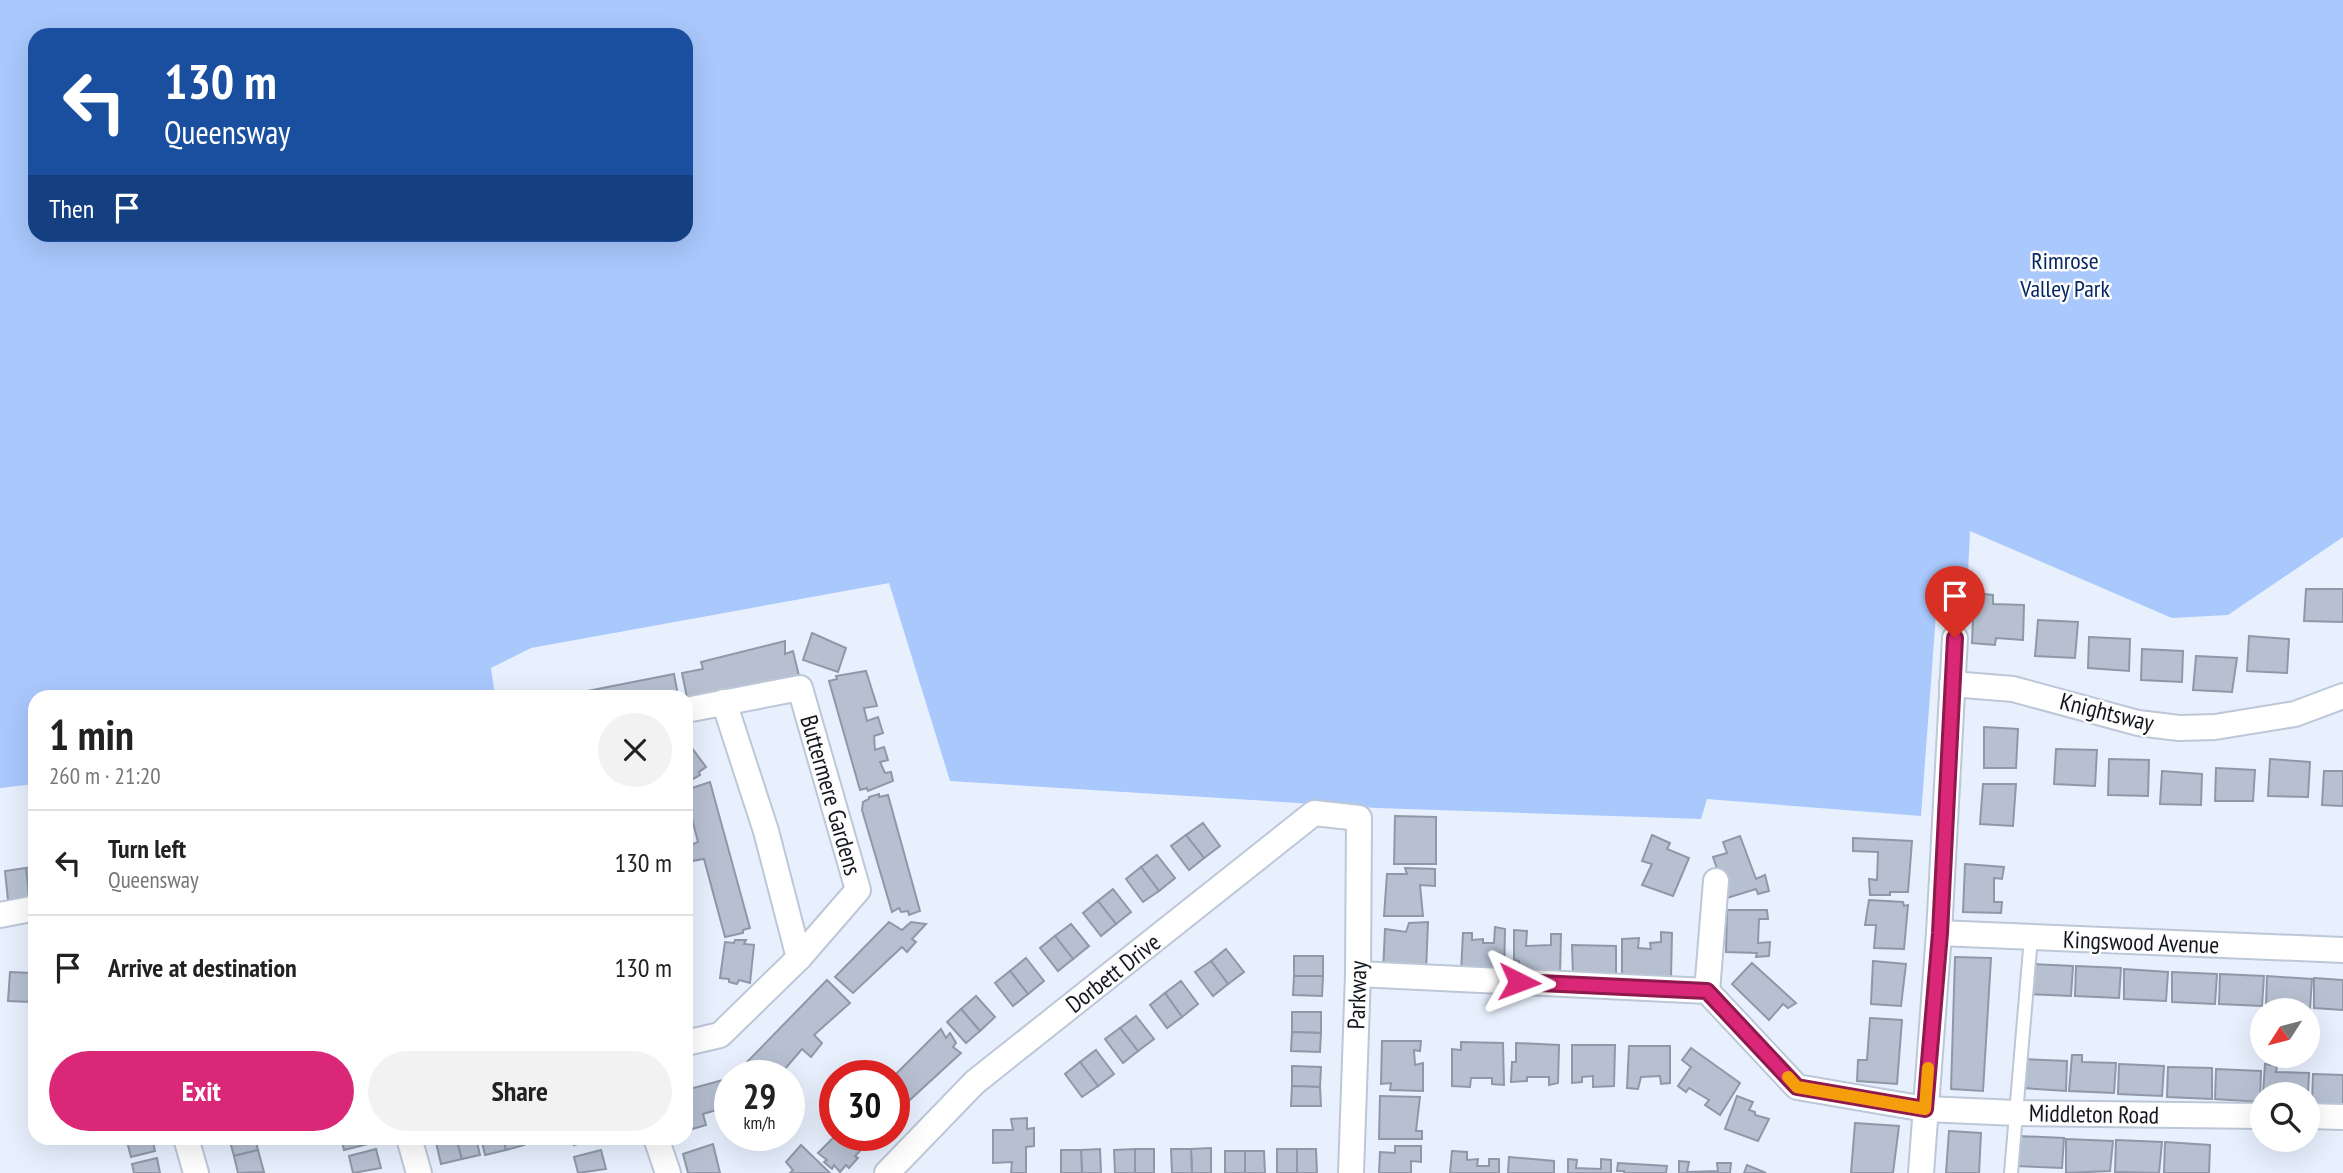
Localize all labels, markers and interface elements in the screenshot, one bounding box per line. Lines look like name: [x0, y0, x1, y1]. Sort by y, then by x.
text: 130 m: [164, 49, 277, 113]
icon: left: [49, 56, 140, 147]
text: Queensway: [164, 111, 290, 153]
icon: arrive: [108, 189, 146, 227]
text: Then: [49, 192, 94, 225]
park label: Rimrose Valley Park: [2019, 245, 2110, 304]
pin: [1925, 566, 1985, 638]
icon: arrive: [1936, 577, 1974, 615]
street label: Knightsway: [2057, 685, 2157, 739]
text: 1 min: [49, 707, 134, 762]
street label: Buttermere Gardens: [793, 711, 869, 879]
button: close: [598, 713, 672, 787]
text: 260 m · 21:20: [49, 761, 161, 790]
text: Turn left: [108, 832, 186, 865]
icon: left: [49, 844, 87, 882]
text: 130 m: [614, 846, 672, 879]
text: Queensway: [108, 865, 199, 894]
street label: Kingswood Avenue: [2062, 924, 2220, 960]
street label: Dorbett Drive: [1059, 926, 1167, 1020]
position arrow: [1482, 945, 1556, 1019]
icon: arrive: [49, 949, 87, 987]
text: Arrive at destination: [108, 951, 297, 984]
text: 130 m: [614, 951, 672, 984]
street label: Parkway: [1340, 960, 1374, 1030]
north arrow: [2250, 998, 2320, 1068]
map controls: [2250, 998, 2320, 1152]
button: Exit: [49, 1051, 354, 1131]
button: Share: [368, 1051, 672, 1131]
speed limit sign: 30: [819, 1060, 910, 1151]
text: 29: [743, 1073, 776, 1119]
button: search: [2250, 1082, 2320, 1152]
street label: Middleton Road: [2029, 1097, 2159, 1131]
text: km/h: [744, 1111, 775, 1134]

